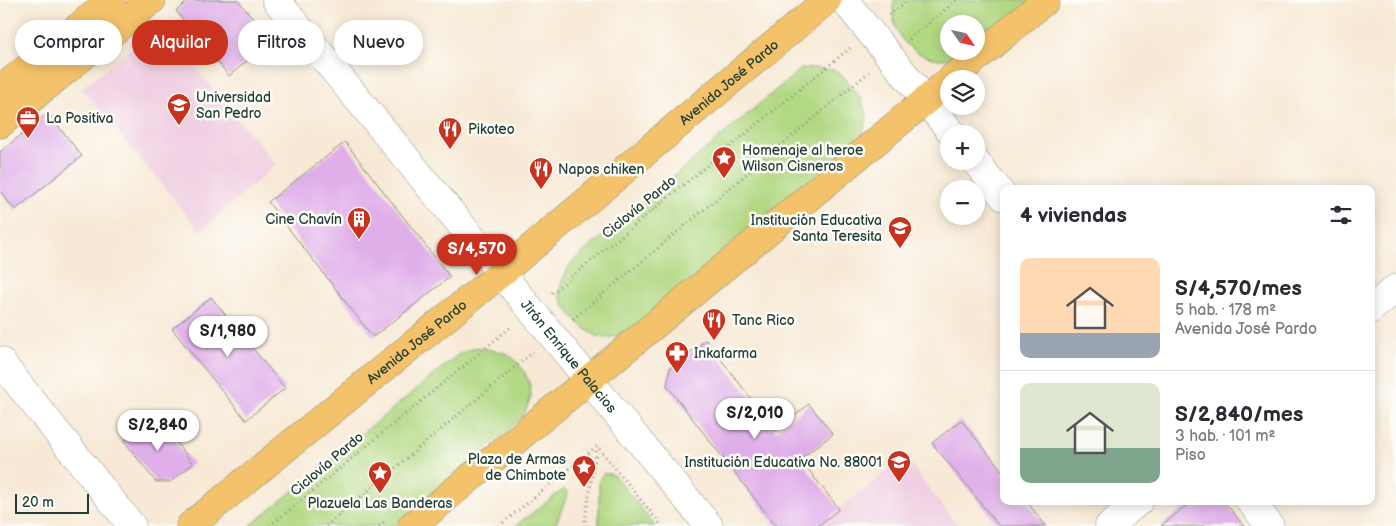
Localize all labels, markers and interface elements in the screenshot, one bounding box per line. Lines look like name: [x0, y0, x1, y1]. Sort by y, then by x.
north arrow: [940, 15, 985, 60]
map controls: [940, 15, 985, 225]
chip: Comprar: [15, 20, 122, 65]
chip: Alquilar: [132, 20, 228, 65]
chip: Filtros: [238, 20, 324, 65]
chip: Nuevo: [334, 20, 423, 65]
street label: Avenida José Pardo: [676, 36, 782, 129]
button: layers: [940, 70, 985, 115]
place label: Universidad San Pedro: [196, 89, 271, 122]
school or university icon: Universidad San Pedro: [166, 92, 192, 126]
office icon: La Positiva: [15, 105, 41, 139]
place label: La Positiva: [46, 110, 113, 127]
restaurant icon: Pikoteo: [437, 116, 463, 150]
place label: Pikoteo: [468, 121, 515, 138]
button: +: [940, 125, 985, 170]
place label: Homenaje al heroe Wilson Cisneros: [742, 142, 863, 175]
place icon: Homenaje al heroe Wilson Cisneros: [711, 145, 737, 179]
restaurant icon: Napos chiken: [528, 156, 554, 190]
place label: Napos chiken: [558, 161, 645, 178]
street label: Ciclovía Pardo: [599, 172, 679, 242]
button: −: [940, 180, 985, 225]
icon: filters: [1327, 201, 1355, 229]
text: 4 viviendas: [1020, 203, 1127, 228]
building icon: Cine Chavín: [346, 206, 372, 240]
place label: Cine Chavín: [265, 211, 342, 228]
place label: Institución Educativa Santa Teresita: [751, 212, 882, 245]
school or university icon: Institución Educativa Santa Teresita: [887, 215, 913, 249]
pin: S/4,570: [431, 234, 523, 276]
text: S/4,570: [448, 240, 506, 259]
text: S/4,570/mes: [1175, 276, 1302, 301]
icon: home: [1060, 278, 1120, 338]
street label: Avenida José Pardo: [363, 296, 470, 388]
street label: Jirón Enrique Palacios: [517, 296, 621, 416]
text: 5 hab. · 178 m²: [1175, 301, 1276, 320]
restaurant icon: Tanc Rico: [701, 307, 727, 341]
place label: Tanc Rico: [732, 312, 795, 329]
pin: S/1,980: [182, 316, 274, 358]
text: Avenida José Pardo: [1175, 320, 1317, 339]
text: S/1,980: [200, 322, 256, 341]
pharmacy icon: Inkafarma: [664, 340, 690, 374]
place label: Inkafarma: [694, 345, 757, 362]
pin: S/2,010: [709, 398, 801, 440]
text: S/2,840/mes: [1175, 402, 1303, 427]
icon: home: [1060, 403, 1120, 463]
text: S/2,010: [726, 404, 784, 423]
pin: S/2,840: [112, 410, 204, 452]
text: S/2,840: [128, 416, 188, 435]
text: 3 hab. · 101 m²: [1175, 427, 1275, 446]
street label: Ciclovía Pardo: [287, 428, 367, 500]
text: Piso: [1175, 446, 1206, 465]
school or university icon: Institución Educativa No. 88001: [886, 449, 912, 483]
place label: Plaza de Armas de Chimbote: [468, 451, 566, 484]
place icon: Plaza de Armas de Chimbote: [571, 454, 597, 488]
place label: Institución Educativa No. 88001: [684, 454, 882, 471]
place icon: Plazuela Las Banderas: [367, 460, 393, 494]
scale bar: [15, 491, 89, 514]
text: 20 m: [22, 494, 54, 511]
place label: Plazuela Las Banderas: [308, 495, 453, 512]

